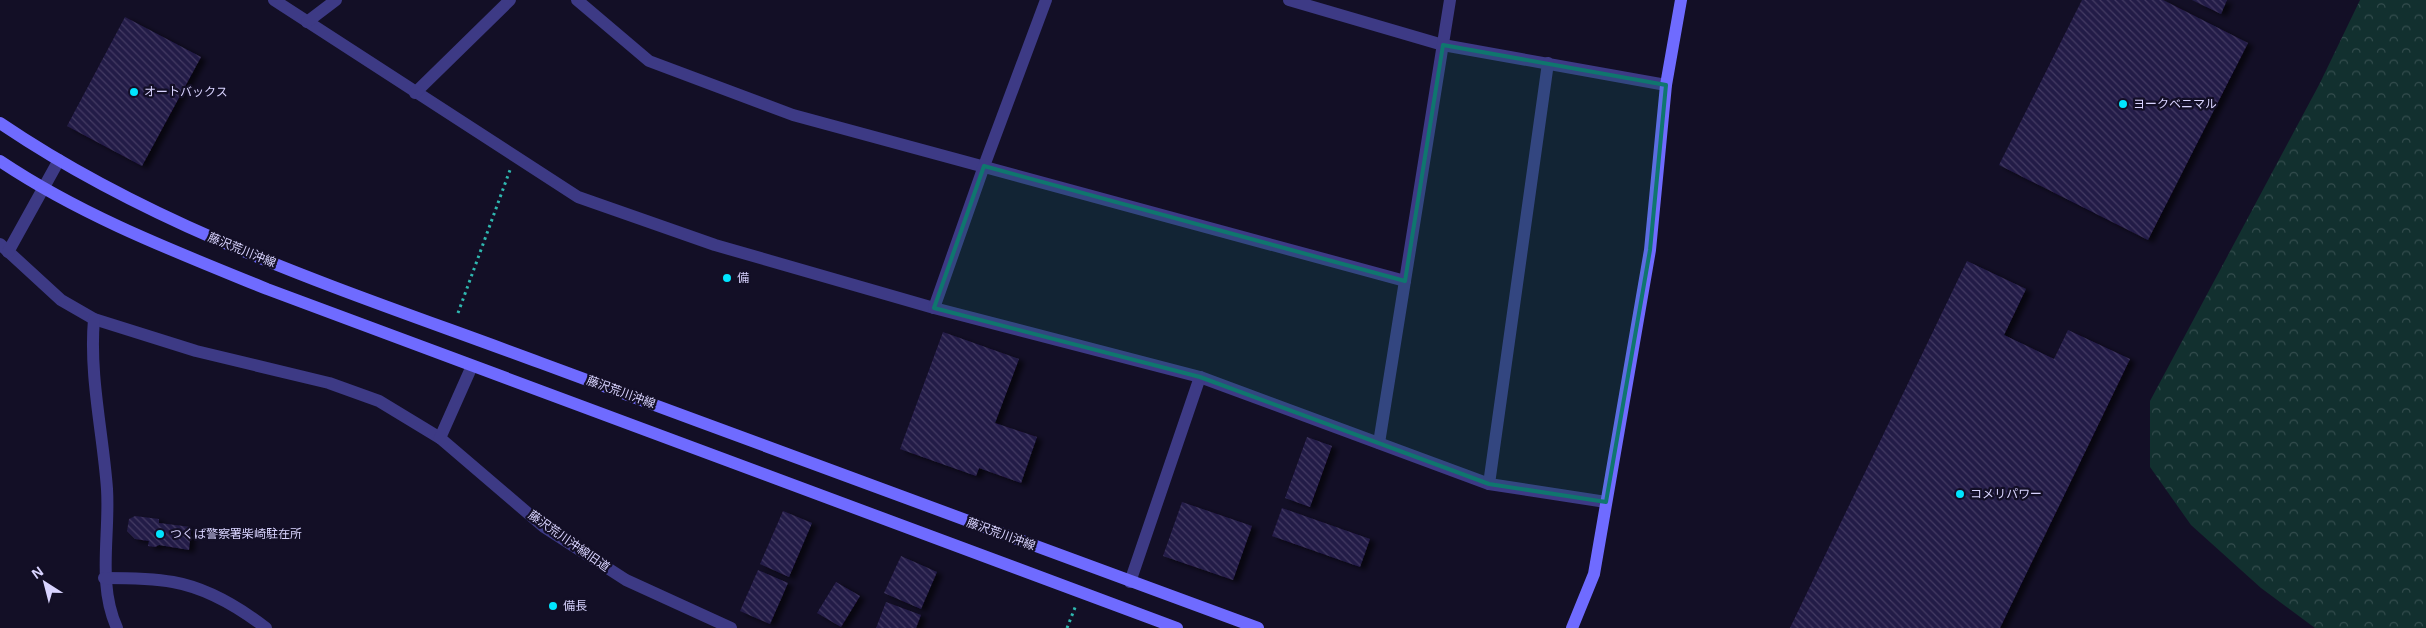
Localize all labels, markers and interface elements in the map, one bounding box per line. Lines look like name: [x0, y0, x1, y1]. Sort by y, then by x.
place label: オートバックス: [144, 85, 228, 99]
marker: オートバックス: [128, 86, 140, 98]
place label: ヨークベニマル: [2133, 97, 2217, 111]
marker: ヨークベニマル: [2117, 98, 2129, 110]
street label: 藤沢荒川沖線: [206, 230, 278, 270]
place label: 備: [737, 271, 749, 285]
marker: 備: [721, 272, 733, 284]
street label: 藤沢荒川沖線: [585, 373, 657, 411]
place label: コメリパワー: [1970, 487, 2042, 501]
marker: コメリパワー: [1954, 488, 1966, 500]
street label: 藤沢荒川沖線旧道: [526, 508, 612, 574]
street label: 藤沢荒川沖線: [965, 515, 1037, 553]
place label: つくば警察署柴崎駐在所: [170, 527, 302, 541]
marker: つくば警察署柴崎駐在所: [154, 528, 166, 540]
north arrow: [20, 558, 70, 608]
text: N: [29, 563, 46, 582]
place label: 備長: [563, 599, 587, 613]
marker: 備長: [547, 600, 559, 612]

